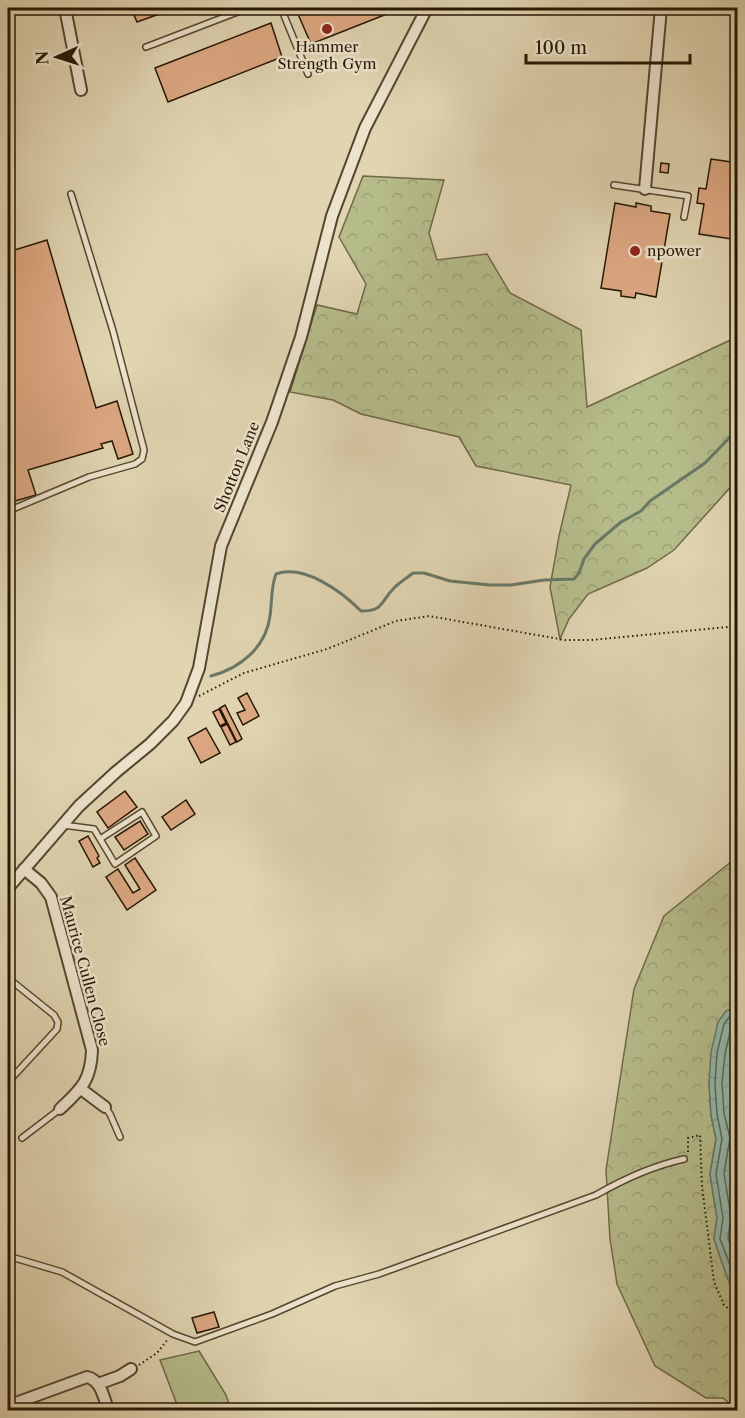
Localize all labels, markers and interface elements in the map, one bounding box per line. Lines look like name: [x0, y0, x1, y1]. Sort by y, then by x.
marker: Hammer Strength Gym: [320, 22, 334, 36]
north arrow: [27, 27, 87, 87]
scale bar: [526, 27, 690, 65]
place label: Hammer Strength Gym: [277, 37, 377, 73]
text: 100 m: [535, 37, 587, 59]
text: N: [32, 50, 52, 65]
place label: npower: [647, 241, 702, 260]
marker: npower: [628, 244, 642, 258]
street label: Shotton Lane: [210, 419, 263, 515]
street label: Maurice Cullen Close: [56, 894, 115, 1048]

